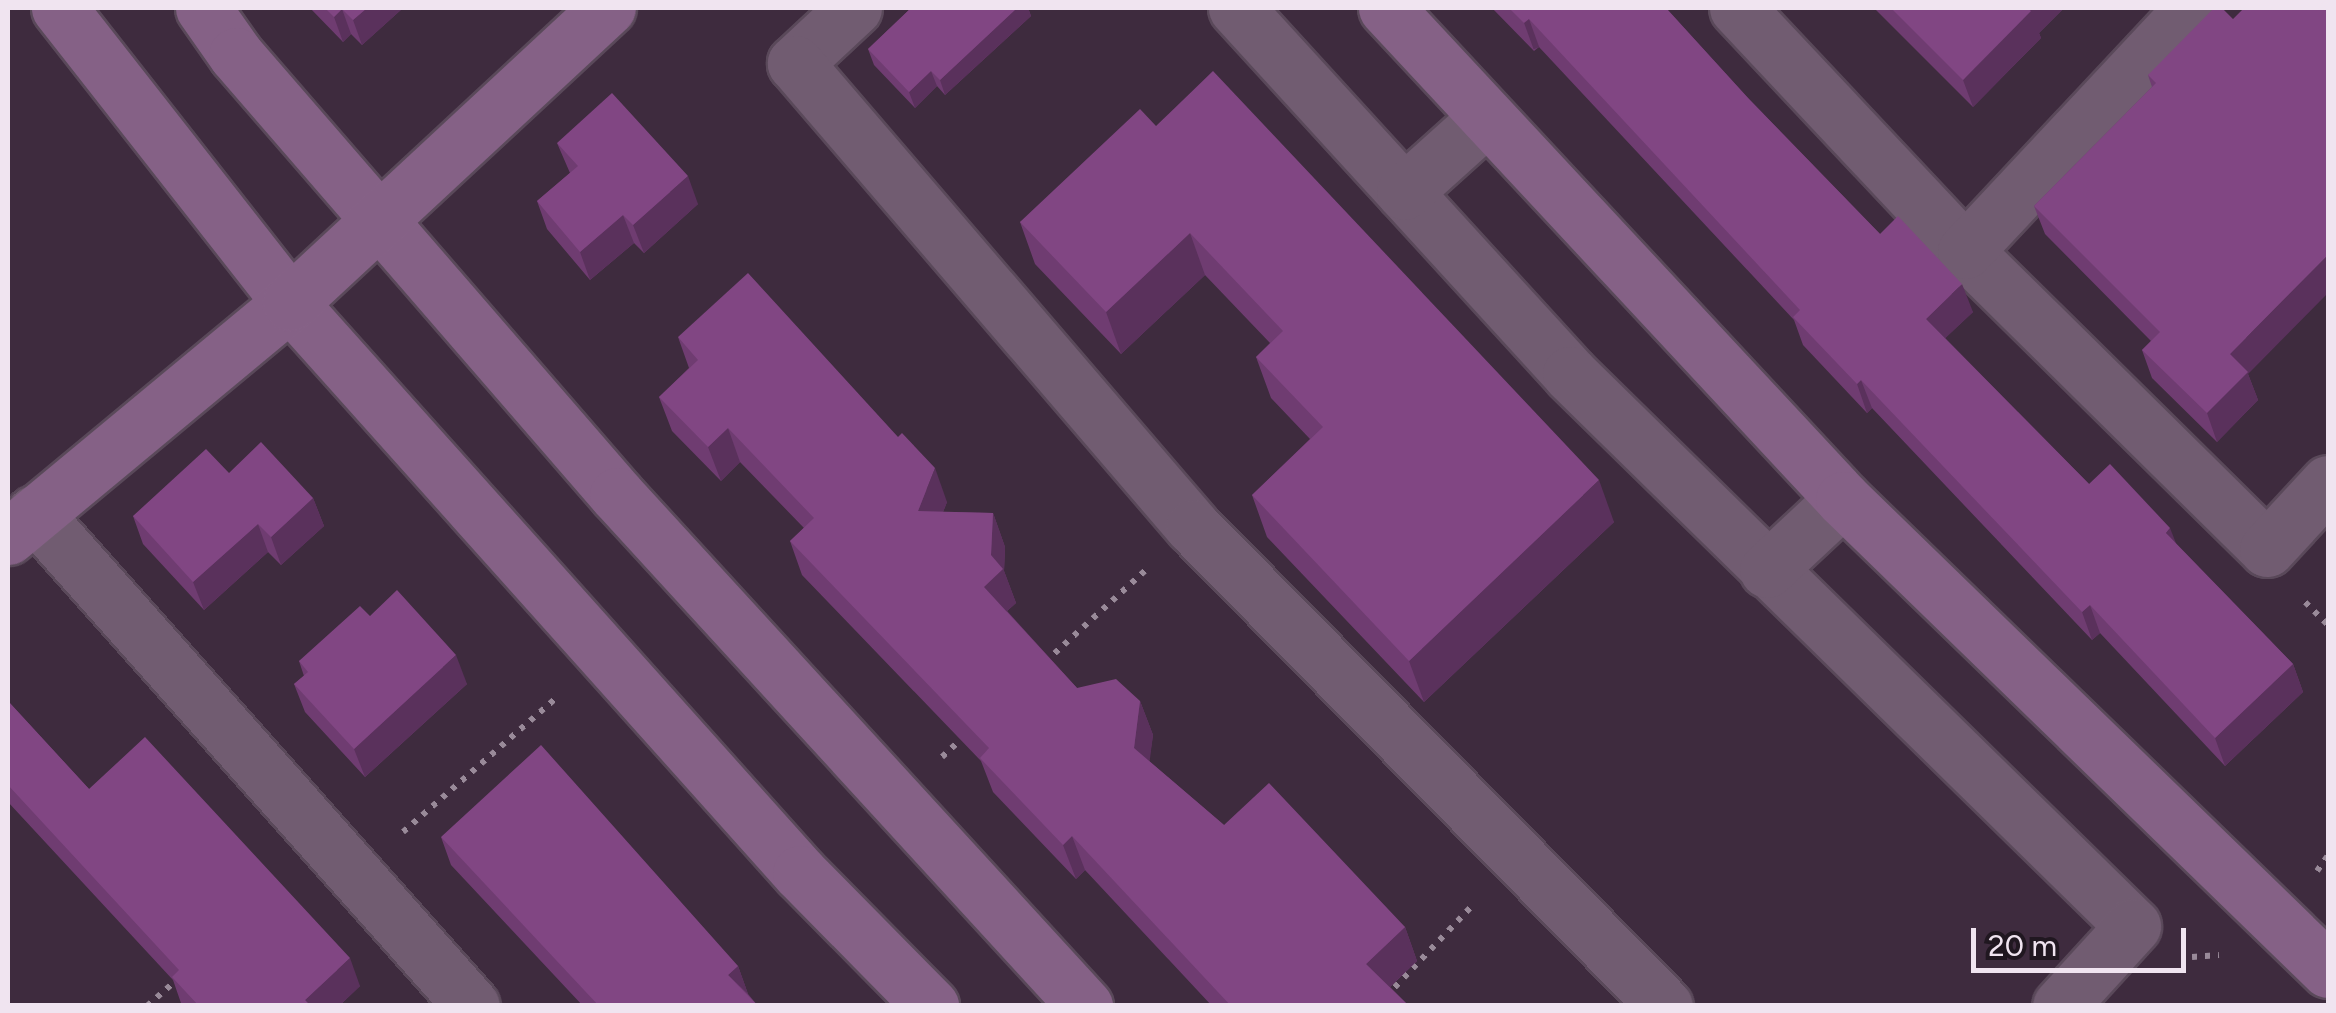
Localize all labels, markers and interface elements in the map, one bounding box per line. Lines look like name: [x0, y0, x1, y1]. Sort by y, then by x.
scale bar: [1976, 908, 2191, 970]
text: 20 m: [1988, 927, 2057, 964]

